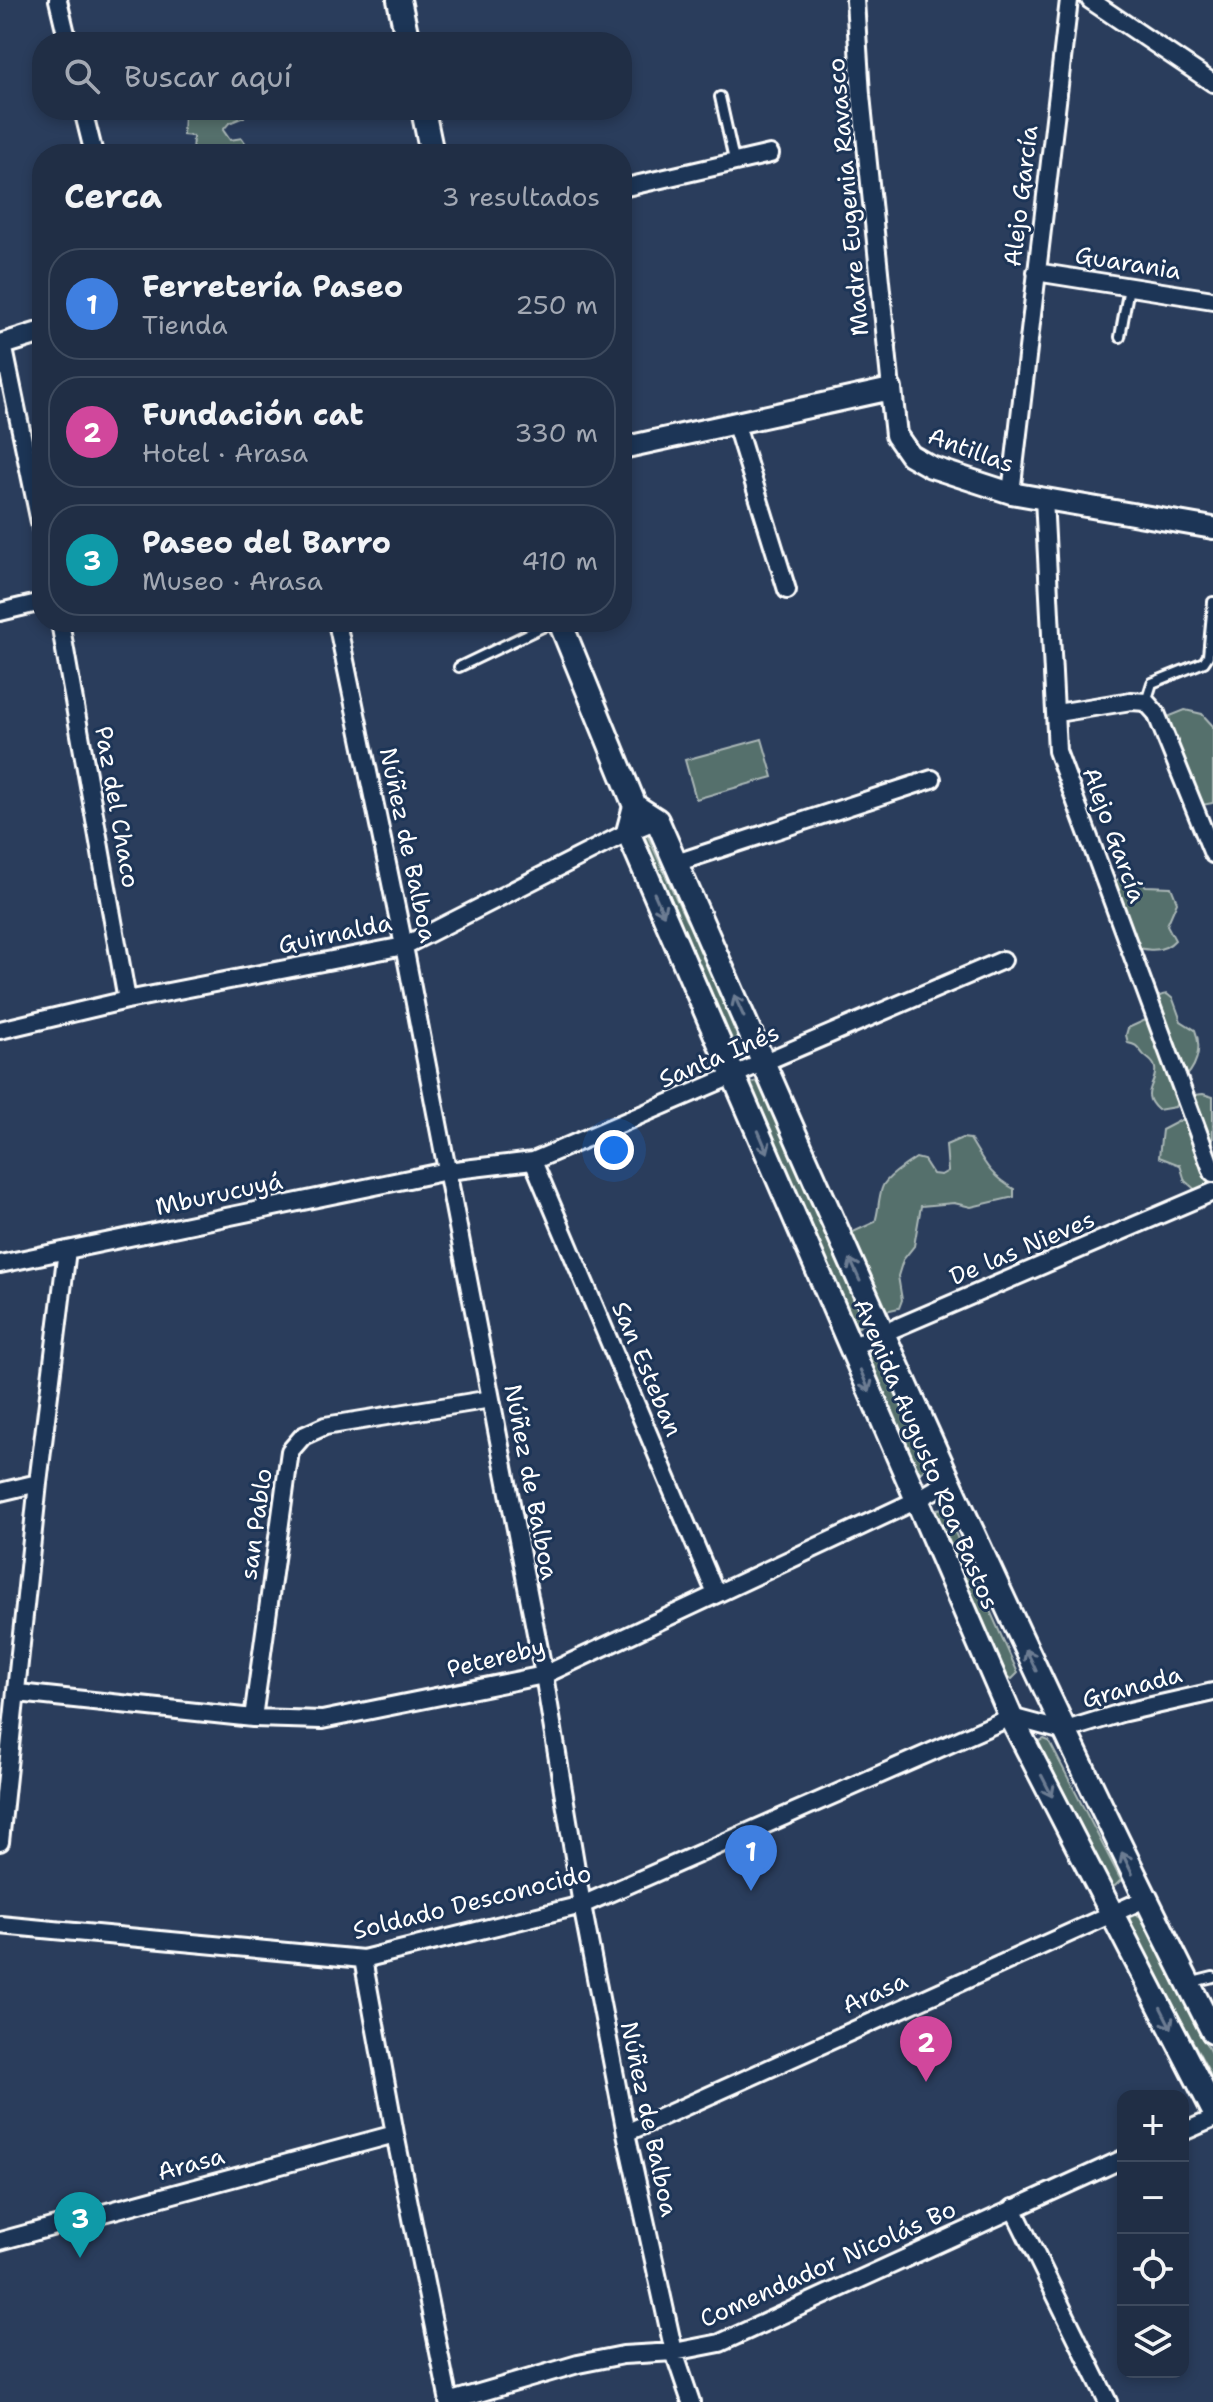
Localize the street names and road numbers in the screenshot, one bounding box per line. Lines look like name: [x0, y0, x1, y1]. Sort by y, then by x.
street label: Madre Eugenia Ravasco: [820, 57, 876, 337]
street label: Alejo García: [996, 123, 1046, 268]
street label: Guarania: [1073, 239, 1183, 287]
street label: Antillas: [923, 420, 1019, 480]
street label: Paz del Chaco: [87, 723, 147, 891]
street label: Núñez de Balboa: [372, 745, 444, 946]
street label: Alejo García: [1075, 763, 1153, 907]
street label: Guirnalda: [275, 906, 395, 962]
street label: Santa Inés: [654, 1016, 784, 1096]
street label: Mburucuyá: [153, 1165, 285, 1223]
street label: De las Nieves: [945, 1203, 1099, 1293]
street label: Avenida Augusto Roa Bastos: [846, 1294, 1006, 1614]
street label: San Esteban: [604, 1297, 690, 1441]
street label: Núñez de Balboa: [496, 1381, 566, 1583]
street label: san Pablo: [232, 1466, 280, 1582]
street label: Petereby: [443, 1630, 549, 1686]
street label: Granada: [1078, 1658, 1186, 1716]
street label: Soldado Desconocido: [349, 1857, 595, 1947]
street label: Arasa: [837, 1964, 913, 2021]
street label: Núñez de Balboa: [613, 2019, 685, 2220]
street label: Arasa: [154, 2140, 228, 2188]
street label: Comendador Nicolás Bo: [695, 2193, 961, 2335]

